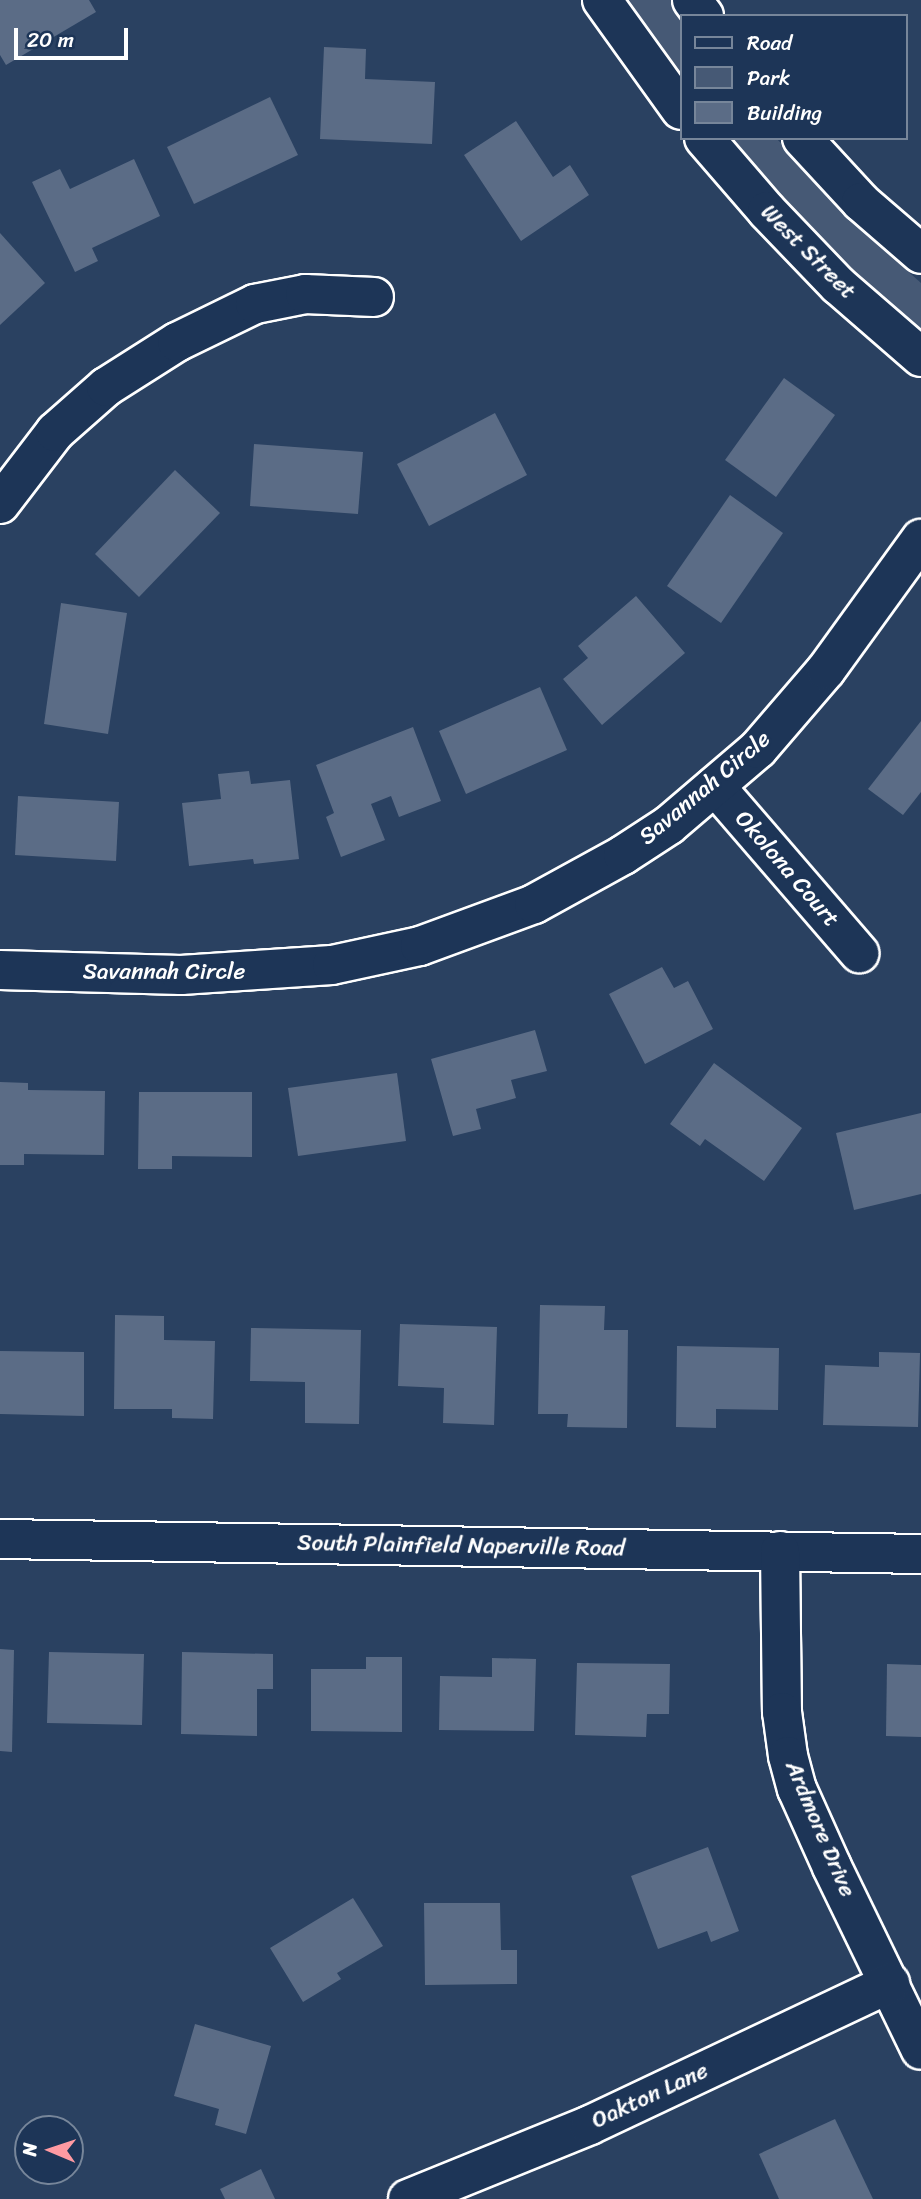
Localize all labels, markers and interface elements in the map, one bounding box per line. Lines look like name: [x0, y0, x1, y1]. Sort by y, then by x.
scale bar: [18, 14, 131, 58]
legend: [680, 14, 907, 140]
text: 20 m: [27, 21, 74, 59]
text: Road: [747, 24, 792, 62]
text: Park: [747, 59, 790, 97]
text: Building: [747, 94, 822, 132]
street label: West Street: [755, 199, 861, 305]
street label: Savannah Circle: [634, 725, 776, 851]
street label: Okolona Court: [729, 805, 845, 933]
street label: Savannah Circle: [83, 958, 245, 986]
street label: South Plainfield Naperville Road: [297, 1529, 625, 1563]
street label: Ardmore Drive: [779, 1757, 861, 1901]
street label: Oakton Lane: [587, 2057, 713, 2135]
north arrow: [14, 2115, 84, 2185]
text: N: [13, 2142, 46, 2156]

